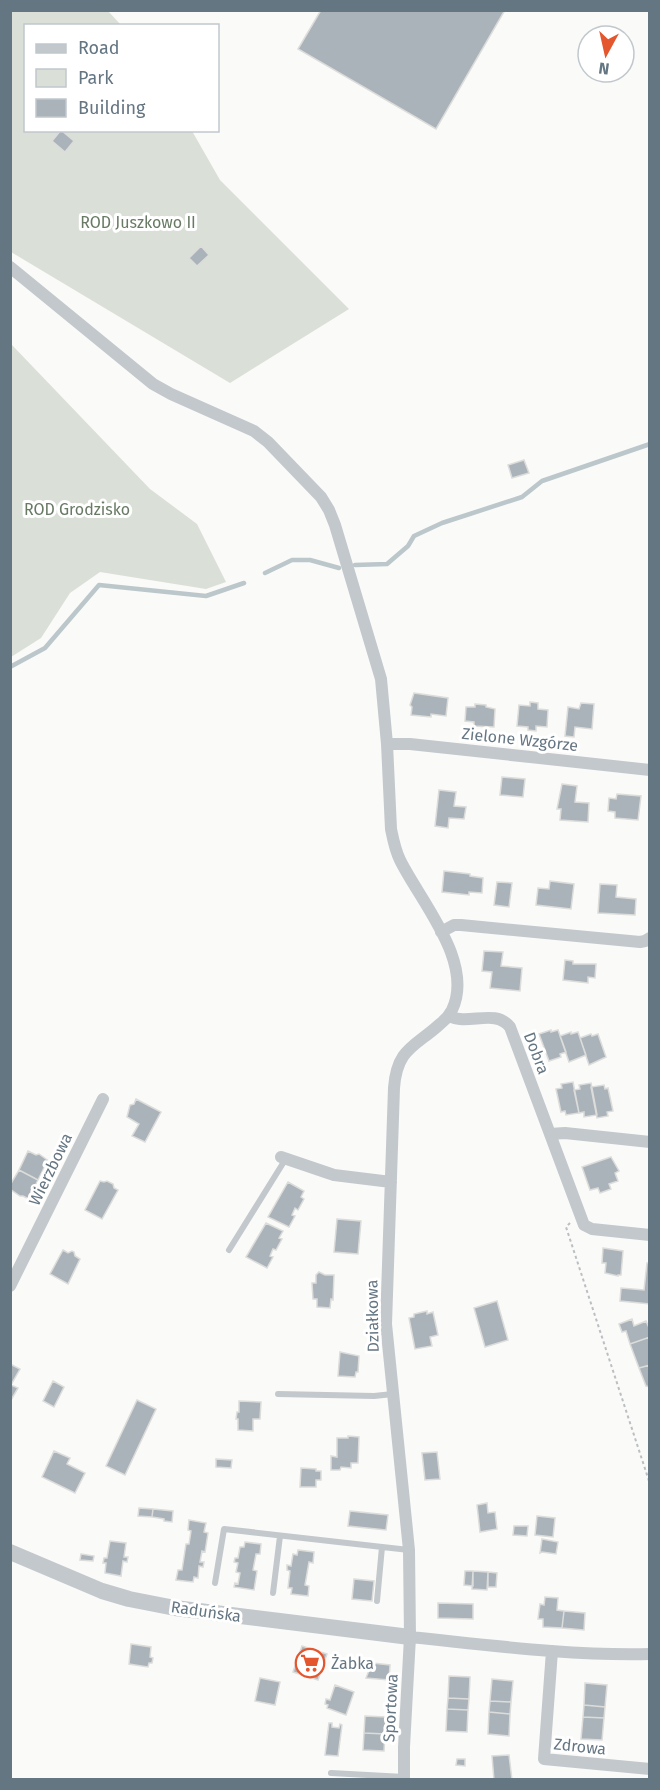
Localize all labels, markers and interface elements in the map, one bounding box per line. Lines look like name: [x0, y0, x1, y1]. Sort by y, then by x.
legend: [24, 24, 219, 132]
north arrow: [576, 24, 636, 84]
text: Road: [78, 37, 120, 59]
text: N: [597, 58, 611, 79]
text: Park: [78, 67, 114, 89]
text: Building: [78, 97, 146, 119]
park label: ROD Juszkowo II: [80, 213, 196, 232]
park label: ROD Grodzisko: [24, 500, 130, 519]
street label: Zielone Wzgórze: [461, 724, 579, 755]
street label: Dobra: [520, 1029, 553, 1077]
street label: Wierzbowa: [25, 1130, 76, 1209]
street label: Działkowa: [362, 1280, 383, 1352]
street label: Raduńska: [170, 1597, 242, 1626]
supermarket icon: Żabka: [294, 1647, 326, 1679]
place label: Żabka: [331, 1653, 374, 1673]
street label: Sportowa: [379, 1673, 402, 1743]
street label: Zdrowa: [553, 1734, 607, 1759]

